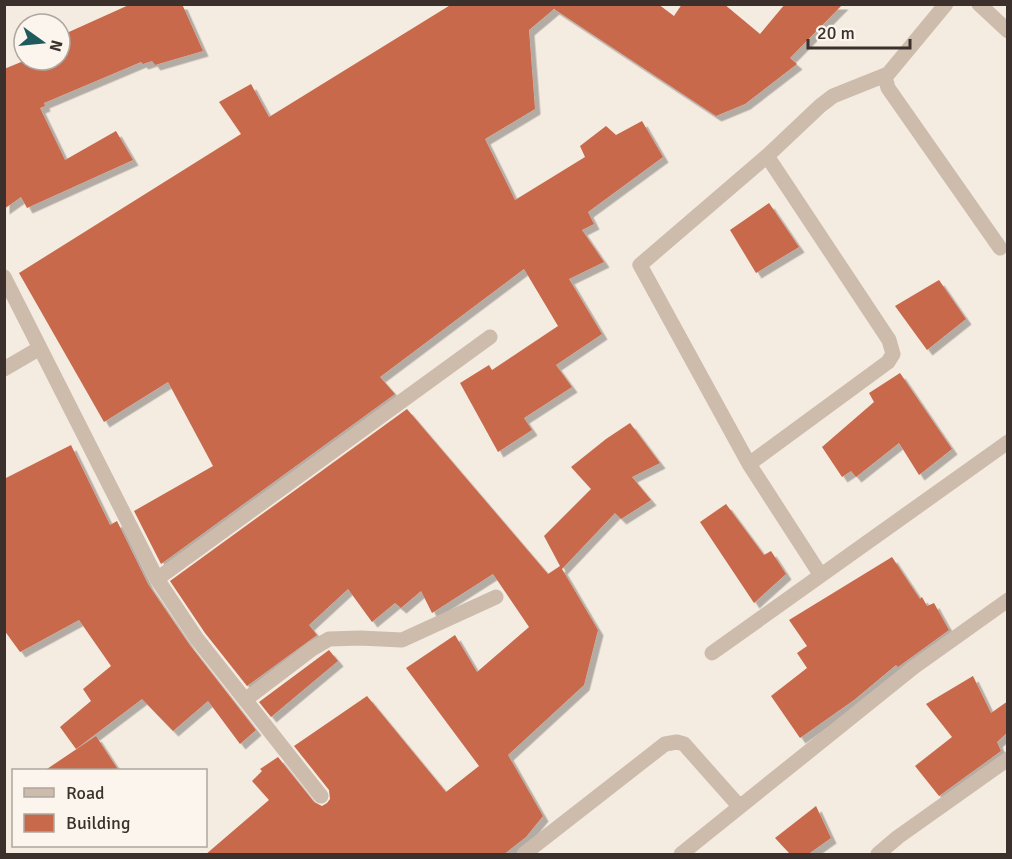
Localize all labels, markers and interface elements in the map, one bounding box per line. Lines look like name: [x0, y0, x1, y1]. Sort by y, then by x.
north arrow: [12, 12, 72, 72]
scale bar: [808, 12, 910, 50]
text: 20 m: [817, 22, 855, 44]
text: N: [44, 38, 67, 54]
legend: [12, 769, 207, 847]
text: Road: [66, 782, 105, 804]
text: Building: [66, 812, 130, 834]

